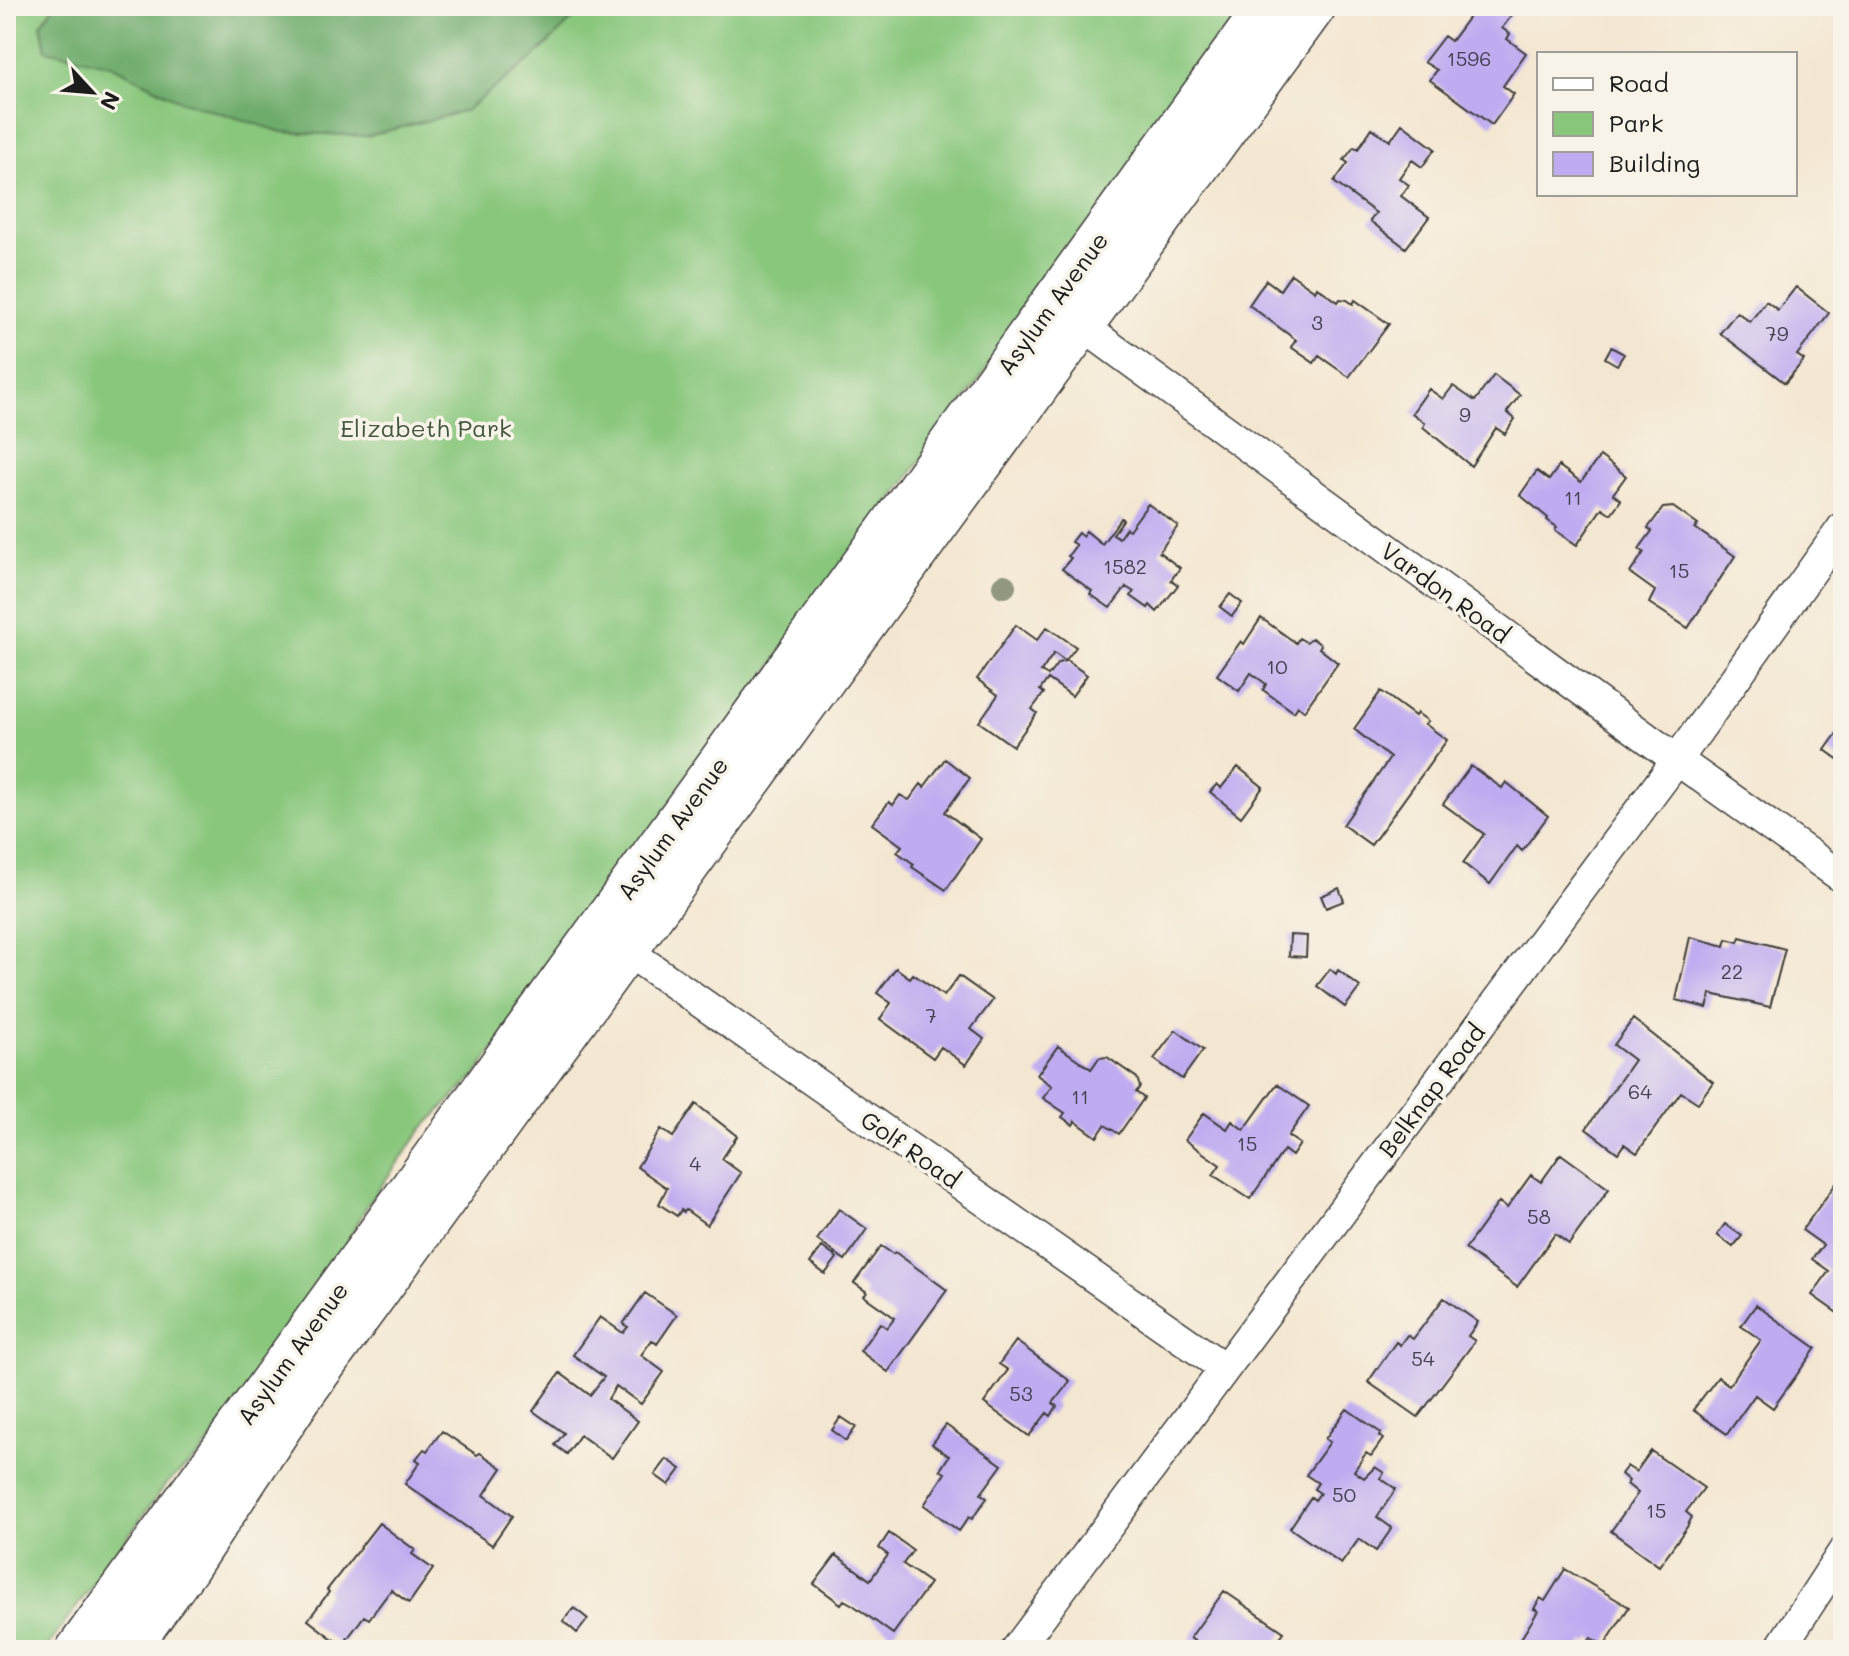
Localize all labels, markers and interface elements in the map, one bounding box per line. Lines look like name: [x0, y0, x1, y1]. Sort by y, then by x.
house number: 1596: [1447, 45, 1491, 71]
north arrow: [52, 52, 132, 132]
legend: [1537, 52, 1797, 196]
text: Road: [1609, 67, 1669, 98]
text: N: [94, 87, 127, 115]
text: Park: [1609, 107, 1663, 138]
text: Building: [1609, 147, 1700, 178]
street label: Asylum Avenue: [990, 225, 1114, 381]
house number: 3: [1311, 309, 1323, 335]
house number: 79: [1766, 320, 1789, 346]
house number: 9: [1459, 401, 1471, 427]
park label: Elizabeth Park: [340, 412, 512, 443]
house number: 11: [1564, 484, 1582, 510]
street label: Vardon Road: [1375, 535, 1517, 649]
house number: 1582: [1103, 553, 1147, 579]
house number: 15: [1669, 557, 1689, 583]
house number: 10: [1266, 653, 1288, 679]
street label: Asylum Avenue: [610, 750, 734, 906]
house number: 22: [1721, 958, 1743, 984]
house number: 7: [925, 1002, 937, 1028]
street label: Belknap Road: [1371, 1017, 1491, 1163]
house number: 64: [1628, 1078, 1652, 1104]
house number: 11: [1071, 1083, 1089, 1109]
street label: Golf Road: [855, 1103, 967, 1195]
house number: 15: [1237, 1130, 1257, 1156]
house number: 4: [689, 1150, 701, 1176]
house number: 58: [1527, 1203, 1551, 1229]
street label: Asylum Avenue: [230, 1275, 354, 1431]
house number: 54: [1411, 1345, 1435, 1371]
house number: 53: [1009, 1380, 1033, 1406]
house number: 50: [1332, 1481, 1356, 1507]
house number: 15: [1646, 1497, 1666, 1523]

